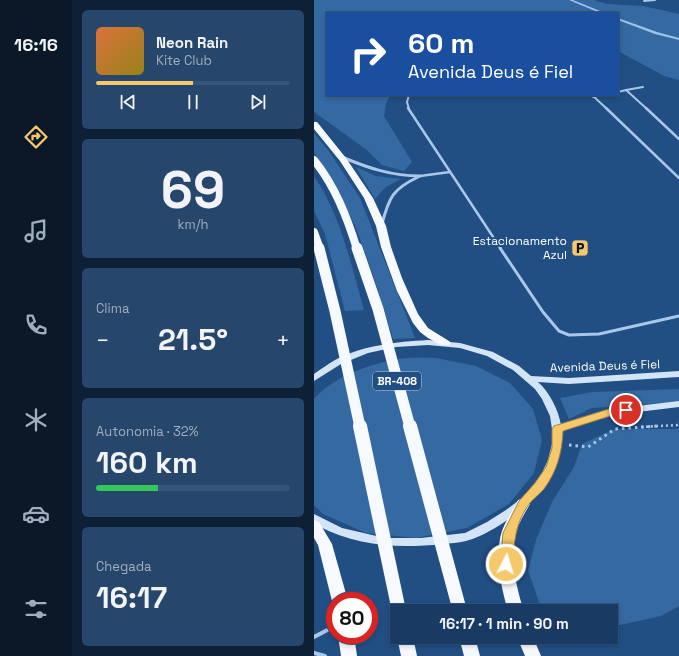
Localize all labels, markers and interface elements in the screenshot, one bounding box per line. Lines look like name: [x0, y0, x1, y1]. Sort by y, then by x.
text: 60 m: [408, 25, 474, 61]
icon: right: [342, 28, 394, 80]
text: 16:16: [14, 33, 58, 56]
text: Neon Rain: [156, 33, 228, 52]
text: Kite Club: [156, 52, 212, 69]
text: Avenida Deus é Fiel: [408, 60, 573, 83]
icon: previous: [117, 91, 139, 113]
icon: pause: [182, 91, 204, 113]
icon: next: [247, 91, 269, 113]
icon: directions: [22, 123, 50, 151]
text: 69: [161, 157, 225, 223]
text: km/h: [178, 216, 208, 233]
icon: music: [22, 217, 50, 245]
place label: Estacionamento Azul: [473, 233, 567, 263]
parking icon: Estacionamento Azul: [570, 238, 590, 258]
text: Clima: [96, 300, 129, 317]
icon: phone: [22, 311, 50, 339]
text: 21.5°: [158, 320, 228, 359]
text: −: [96, 326, 110, 354]
text: +: [276, 326, 290, 354]
street label: Avenida Deus é Fiel: [550, 356, 660, 376]
road number: BR-408: [373, 372, 421, 390]
pin: [609, 393, 643, 427]
icon: arrive: [615, 399, 637, 421]
icon: climate: [22, 406, 50, 434]
text: Autonomia · 32%: [96, 423, 199, 440]
text: 160 km: [96, 443, 198, 482]
icon: car: [22, 500, 50, 528]
position arrow: [485, 543, 527, 585]
text: Chegada: [96, 558, 152, 575]
text: 16:17: [96, 578, 167, 617]
speed limit sign: 80: [326, 592, 378, 644]
icon: filters: [22, 595, 50, 623]
text: 16:17 · 1 min · 90 m: [439, 614, 569, 633]

